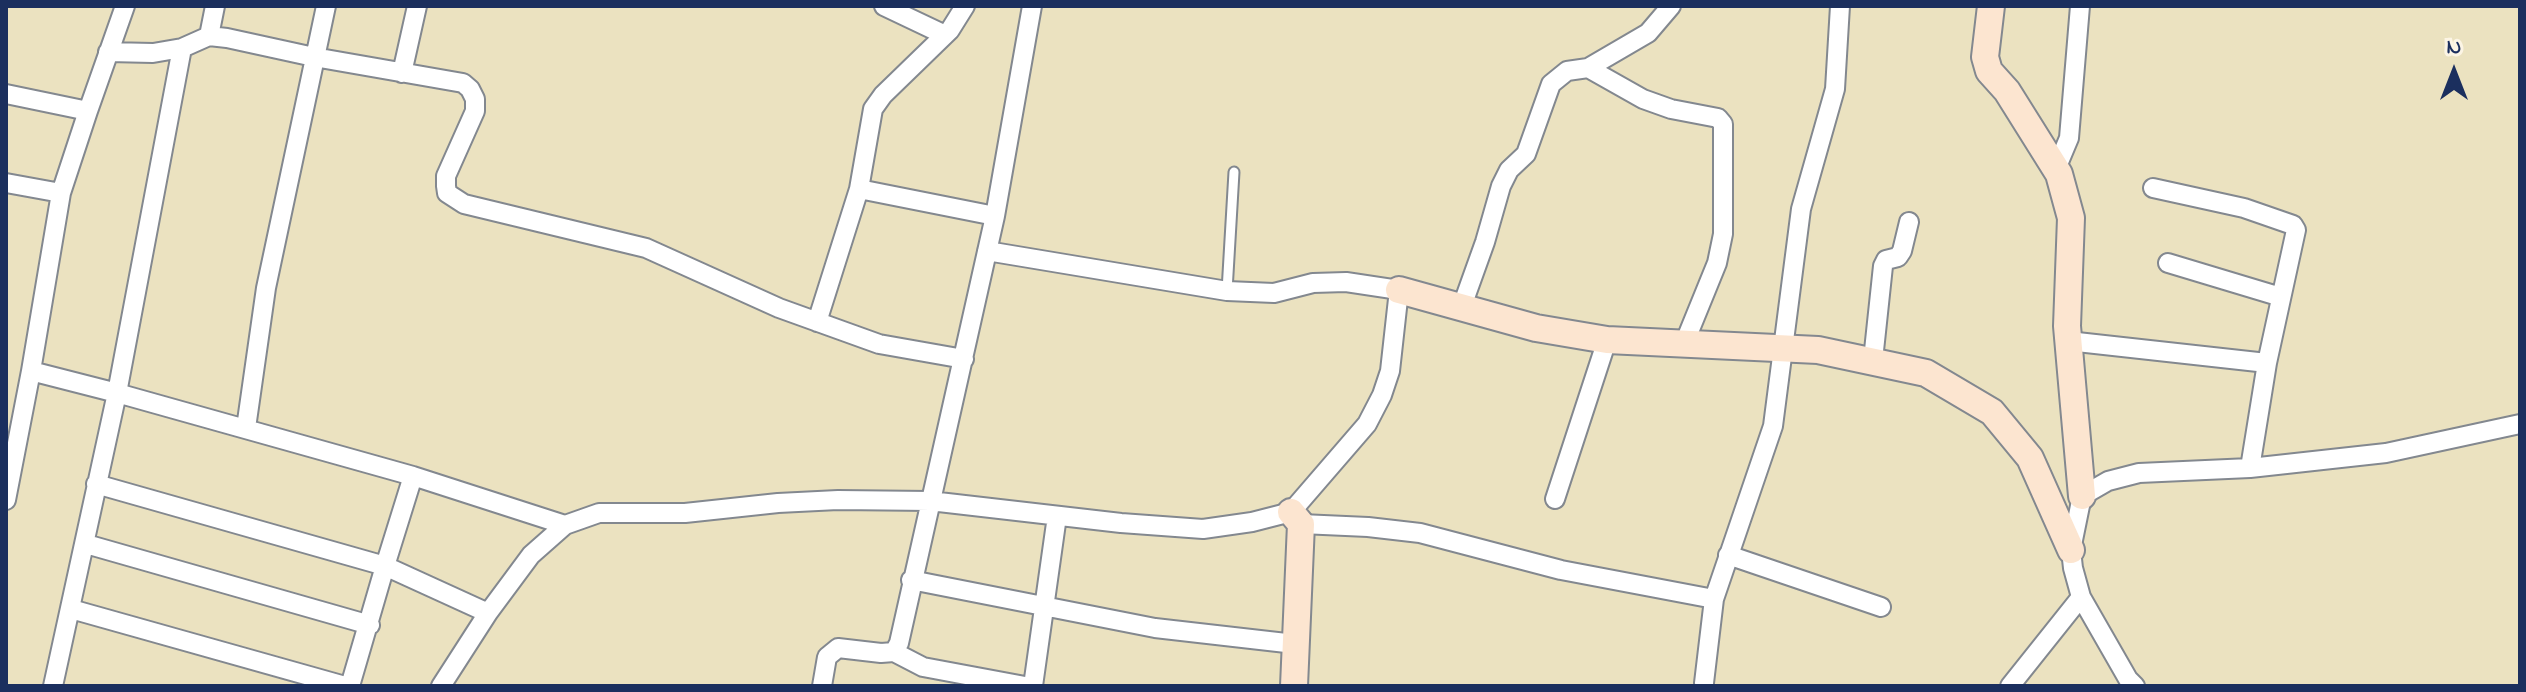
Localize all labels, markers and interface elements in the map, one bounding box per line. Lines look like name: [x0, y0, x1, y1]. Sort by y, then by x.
north arrow: [2414, 32, 2494, 112]
text: N: [2447, 32, 2461, 64]

